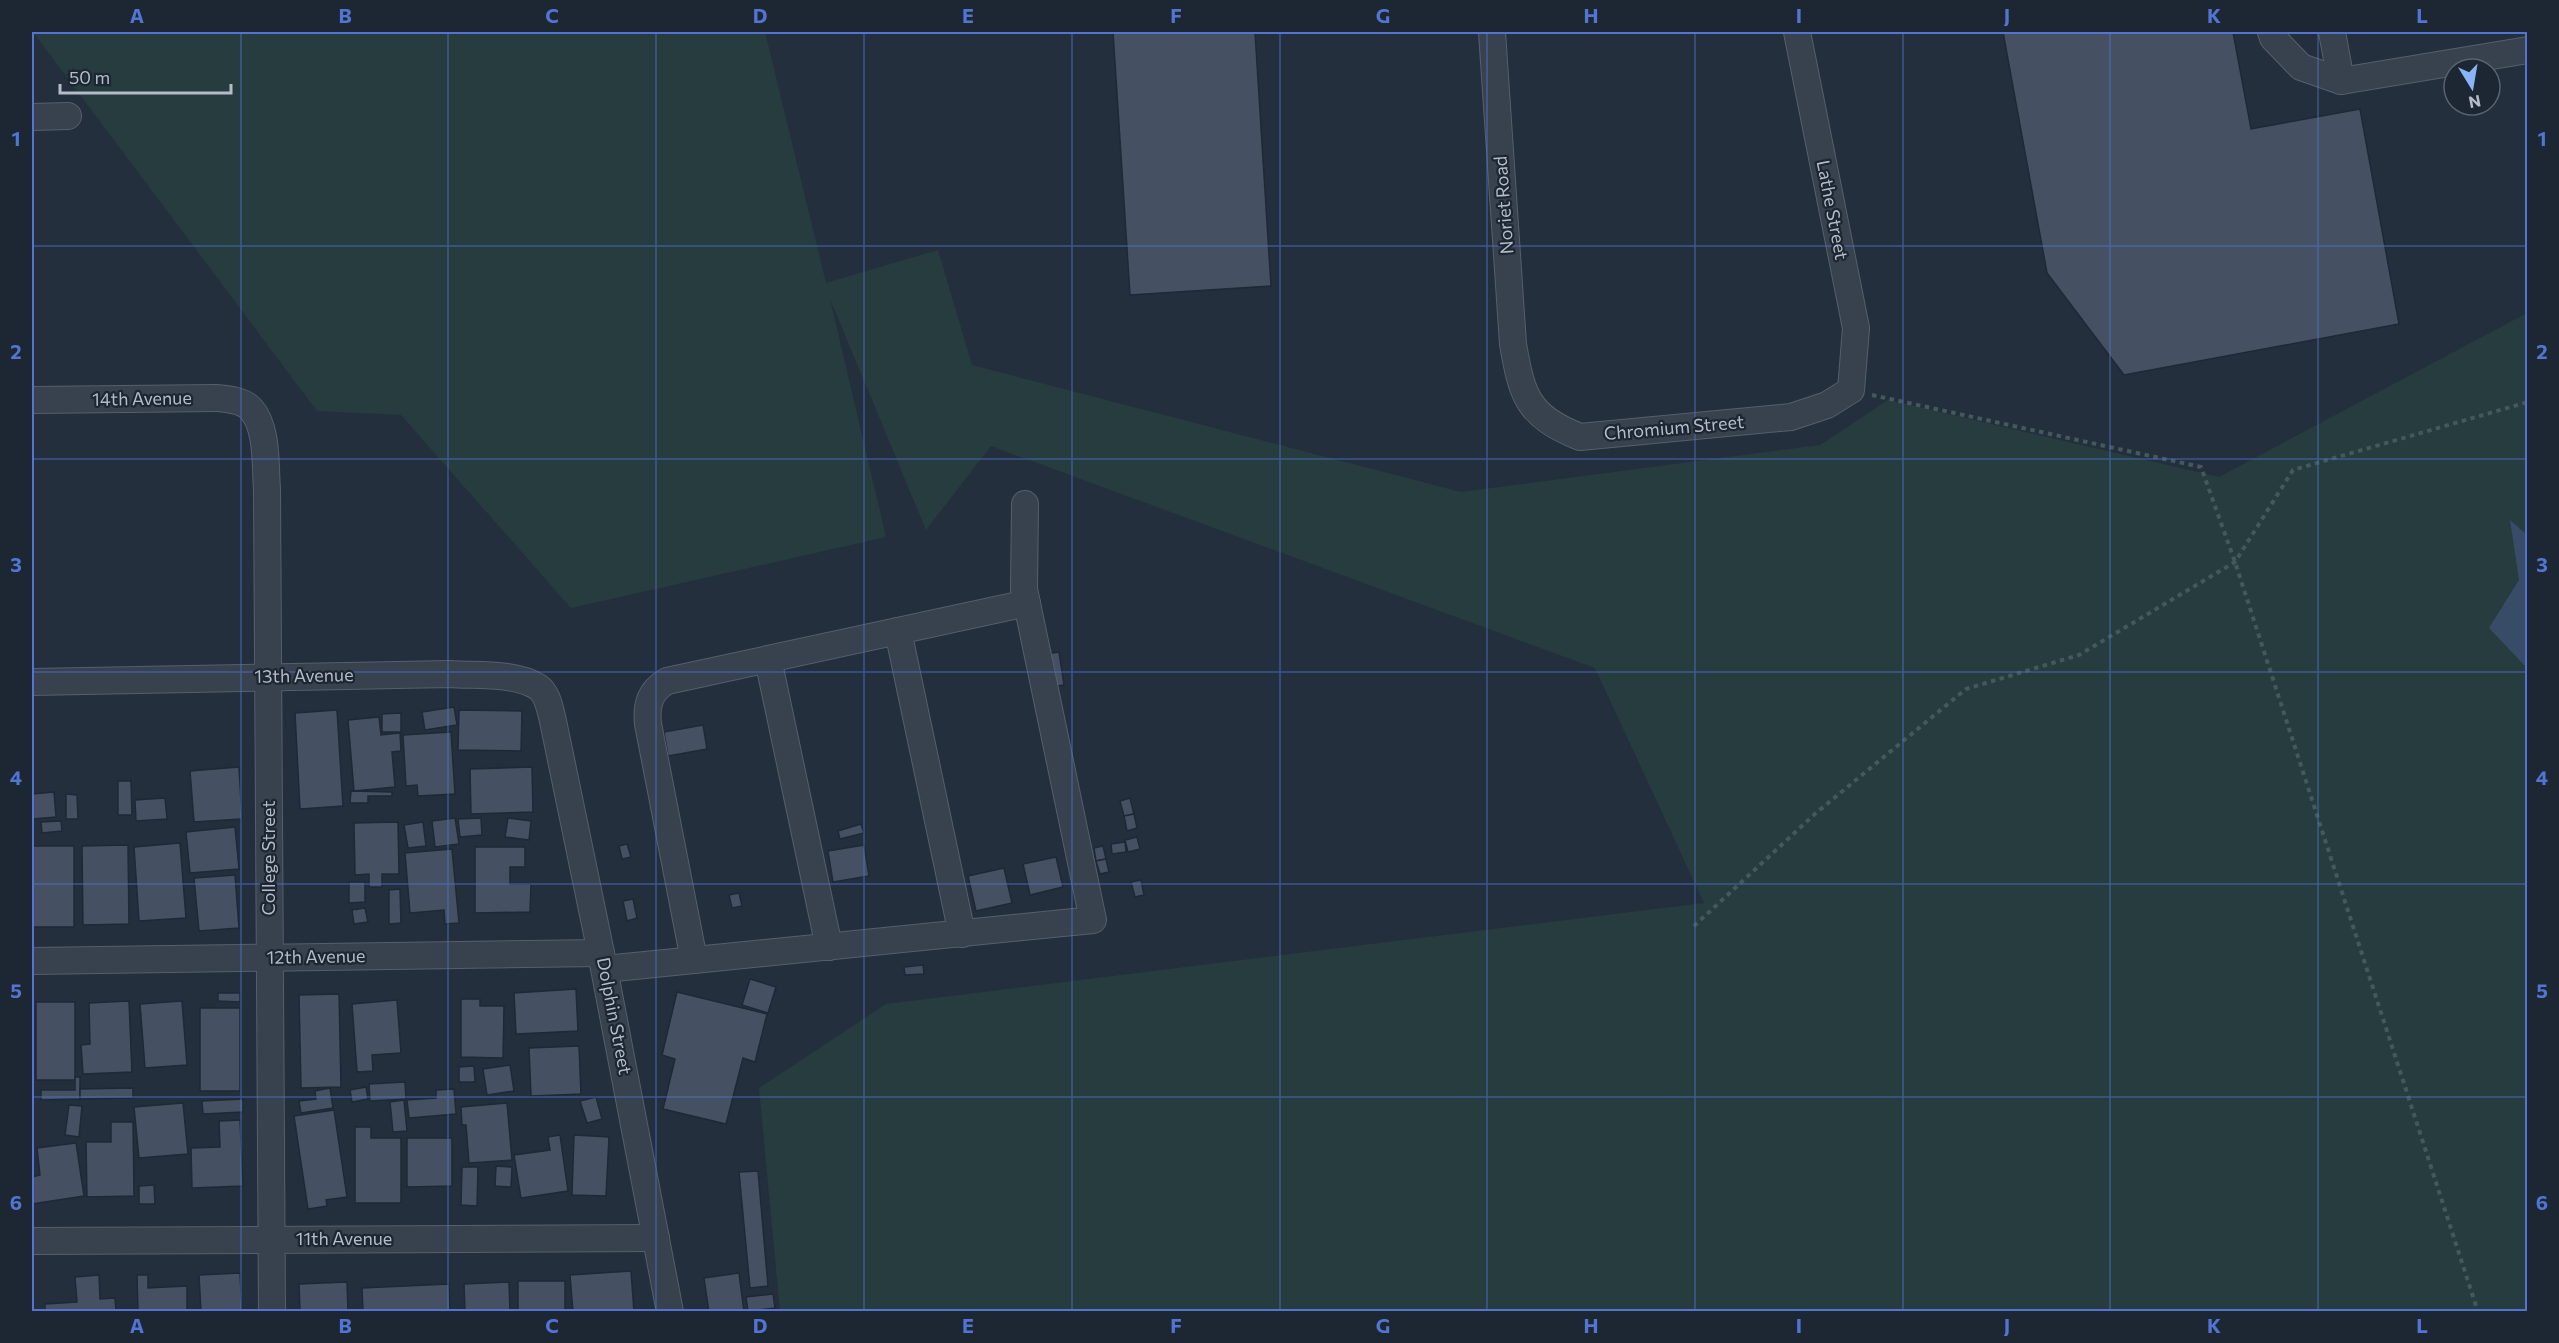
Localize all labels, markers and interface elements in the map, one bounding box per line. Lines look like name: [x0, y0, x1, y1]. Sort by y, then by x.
text: A: [130, 3, 144, 27]
text: B: [338, 3, 352, 27]
text: C: [545, 3, 559, 27]
text: D: [753, 3, 767, 27]
text: E: [962, 3, 974, 27]
text: F: [1170, 3, 1182, 27]
text: G: [1376, 3, 1390, 27]
text: H: [1584, 3, 1599, 27]
text: I: [1796, 3, 1802, 27]
text: J: [2004, 3, 2010, 27]
text: K: [2207, 3, 2221, 27]
text: L: [2416, 3, 2428, 27]
scale bar: [60, 57, 231, 95]
north arrow: [2442, 57, 2502, 117]
text: 50 m: [69, 66, 110, 88]
text: N: [2467, 92, 2483, 113]
text: 1: [11, 126, 21, 150]
text: 1: [2537, 126, 2547, 150]
street label: Noriet Road: [1489, 155, 1517, 255]
street label: Lathe Street: [1813, 158, 1853, 262]
text: 2: [10, 339, 22, 363]
text: 2: [2536, 339, 2548, 363]
street label: 14th Avenue: [92, 386, 192, 410]
street label: Chromium Street: [1603, 410, 1745, 444]
text: 3: [10, 552, 22, 576]
text: 3: [2536, 552, 2548, 576]
street label: 13th Avenue: [254, 663, 354, 687]
text: 4: [10, 765, 22, 789]
text: 4: [2536, 765, 2548, 789]
street label: College Street: [257, 800, 279, 916]
street label: 12th Avenue: [266, 944, 366, 968]
street label: Dolphin Street: [593, 955, 637, 1076]
text: 5: [10, 978, 22, 1002]
text: 5: [2536, 978, 2548, 1002]
text: 6: [10, 1190, 22, 1214]
text: 6: [2536, 1190, 2548, 1214]
street label: 11th Avenue: [296, 1227, 392, 1249]
text: A: [130, 1313, 144, 1337]
text: B: [338, 1313, 352, 1337]
text: C: [545, 1313, 559, 1337]
text: D: [753, 1313, 767, 1337]
text: E: [962, 1313, 974, 1337]
text: F: [1170, 1313, 1182, 1337]
text: G: [1376, 1313, 1390, 1337]
text: H: [1584, 1313, 1599, 1337]
text: I: [1796, 1313, 1802, 1337]
text: J: [2004, 1313, 2010, 1337]
text: K: [2207, 1313, 2221, 1337]
text: L: [2416, 1313, 2428, 1337]

